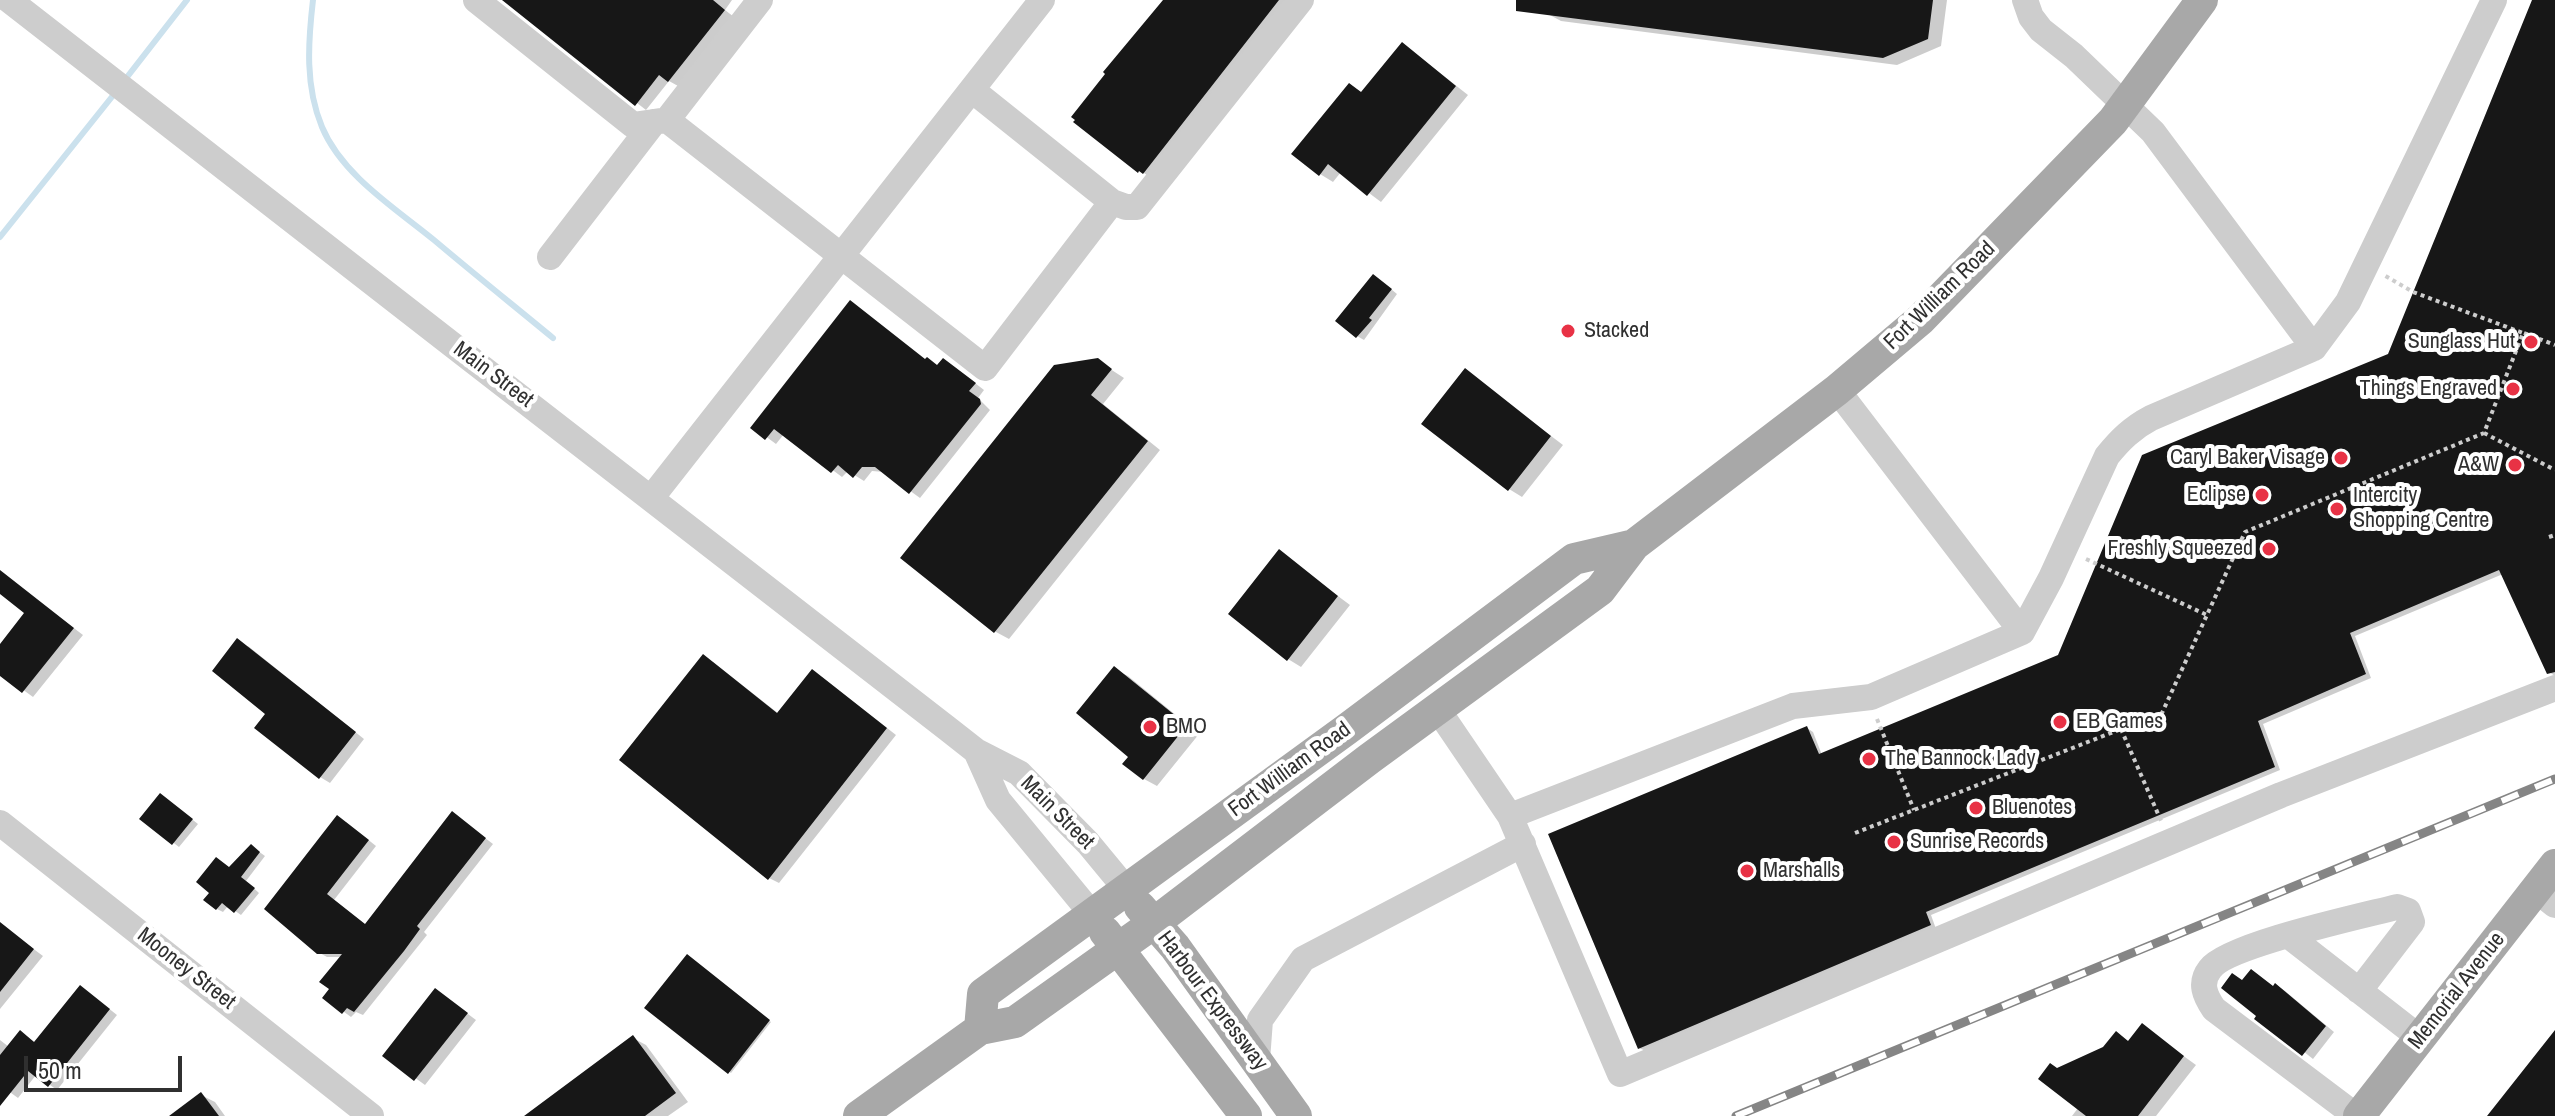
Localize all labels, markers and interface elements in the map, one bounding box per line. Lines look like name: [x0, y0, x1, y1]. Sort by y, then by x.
street label: Fort William Road: [1879, 236, 2001, 356]
place label: Stacked: [1584, 318, 1649, 344]
marker: Stacked: [1559, 322, 1577, 340]
place label: Sunglass Hut: [2408, 329, 2515, 355]
marker: Sunglass Hut: [2522, 333, 2540, 351]
street label: Main Street: [448, 336, 538, 414]
place label: Things Engraved: [2360, 376, 2497, 402]
marker: Things Engraved: [2504, 380, 2522, 398]
place label: Caryl Baker Visage: [2170, 445, 2325, 471]
marker: Caryl Baker Visage: [2332, 449, 2350, 467]
place label: A&W: [2458, 452, 2499, 478]
marker: A&W: [2506, 456, 2524, 474]
place label: Eclipse: [2187, 482, 2246, 508]
place label: Intercity Shopping Centre: [2353, 483, 2489, 534]
marker: Eclipse: [2253, 486, 2271, 504]
marker: Intercity Shopping Centre: [2328, 500, 2346, 518]
place label: Freshly Squeezed: [2108, 536, 2253, 562]
marker: Freshly Squeezed: [2260, 540, 2278, 558]
place label: EB Games: [2076, 709, 2163, 735]
marker: EB Games: [2051, 713, 2069, 731]
place label: BMO: [1166, 714, 1207, 740]
street label: Fort William Road: [1224, 717, 1356, 823]
marker: BMO: [1141, 718, 1159, 736]
place label: The Bannock Lady: [1885, 746, 2035, 772]
marker: The Bannock Lady: [1860, 750, 1878, 768]
street label: Main Street: [1015, 771, 1099, 855]
place label: Bluenotes: [1992, 795, 2072, 821]
marker: Bluenotes: [1967, 799, 1985, 817]
place label: Sunrise Records: [1910, 829, 2044, 855]
marker: Sunrise Records: [1885, 833, 1903, 851]
place label: Marshalls: [1763, 858, 1840, 884]
marker: Marshalls: [1738, 862, 1756, 880]
street label: Mooney Street: [132, 922, 240, 1016]
street label: Harbour Expressway: [1151, 926, 1273, 1076]
street label: Memorial Avenue: [2403, 927, 2511, 1055]
scale bar: [28, 1040, 186, 1090]
text: 50 m: [38, 1054, 82, 1086]

